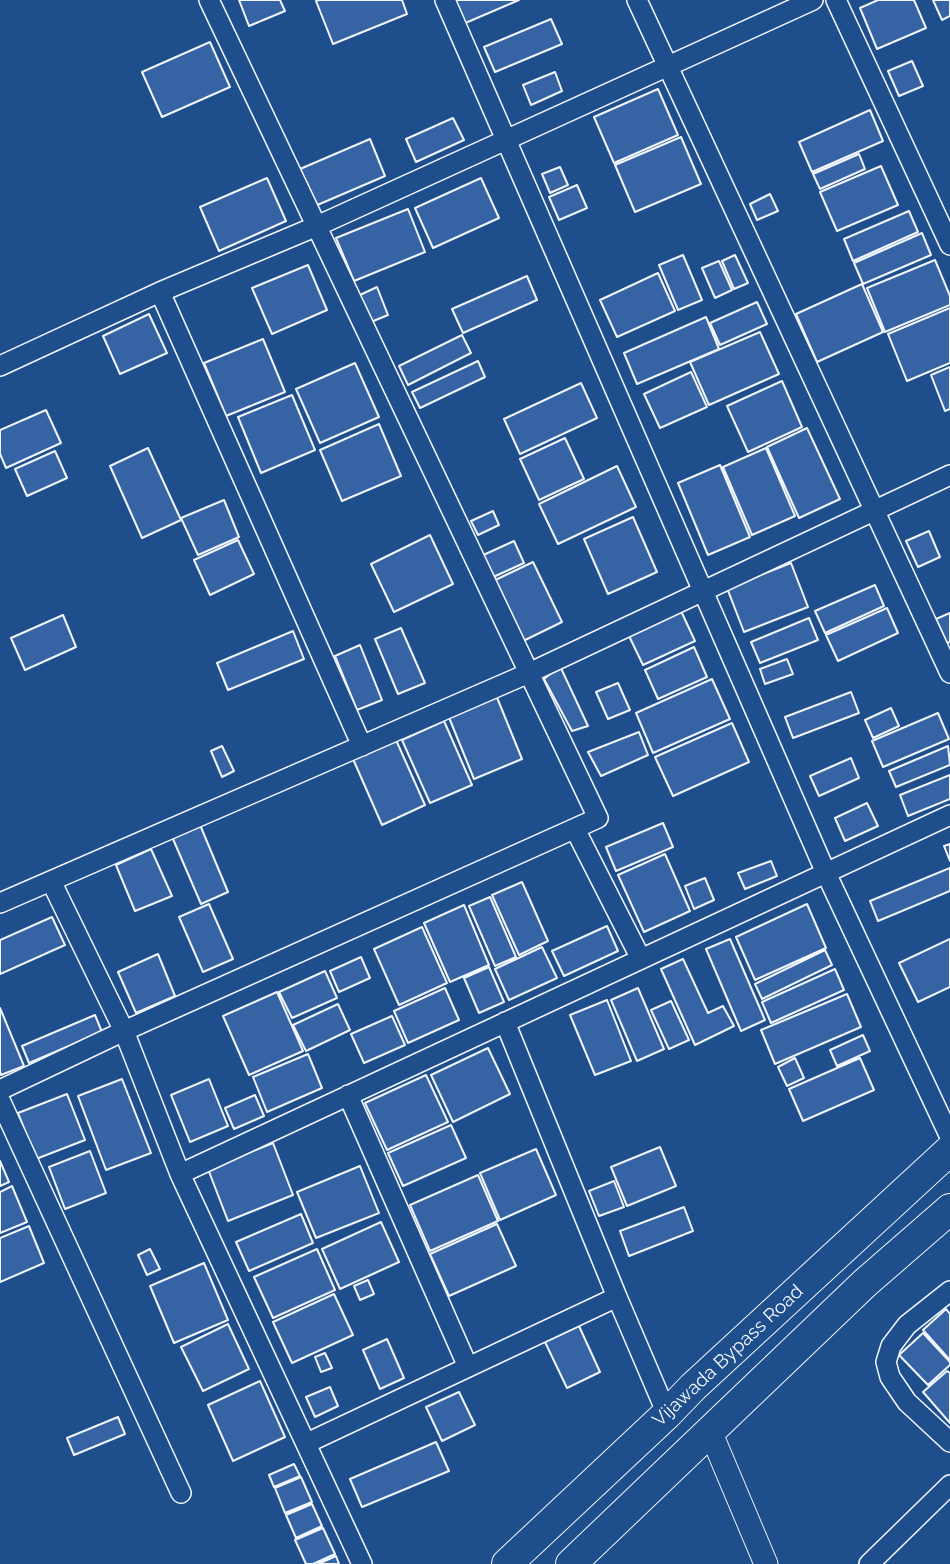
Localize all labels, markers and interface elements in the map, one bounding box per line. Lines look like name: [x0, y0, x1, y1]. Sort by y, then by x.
street label: Vijawada Bypass Road: [648, 1280, 808, 1432]

